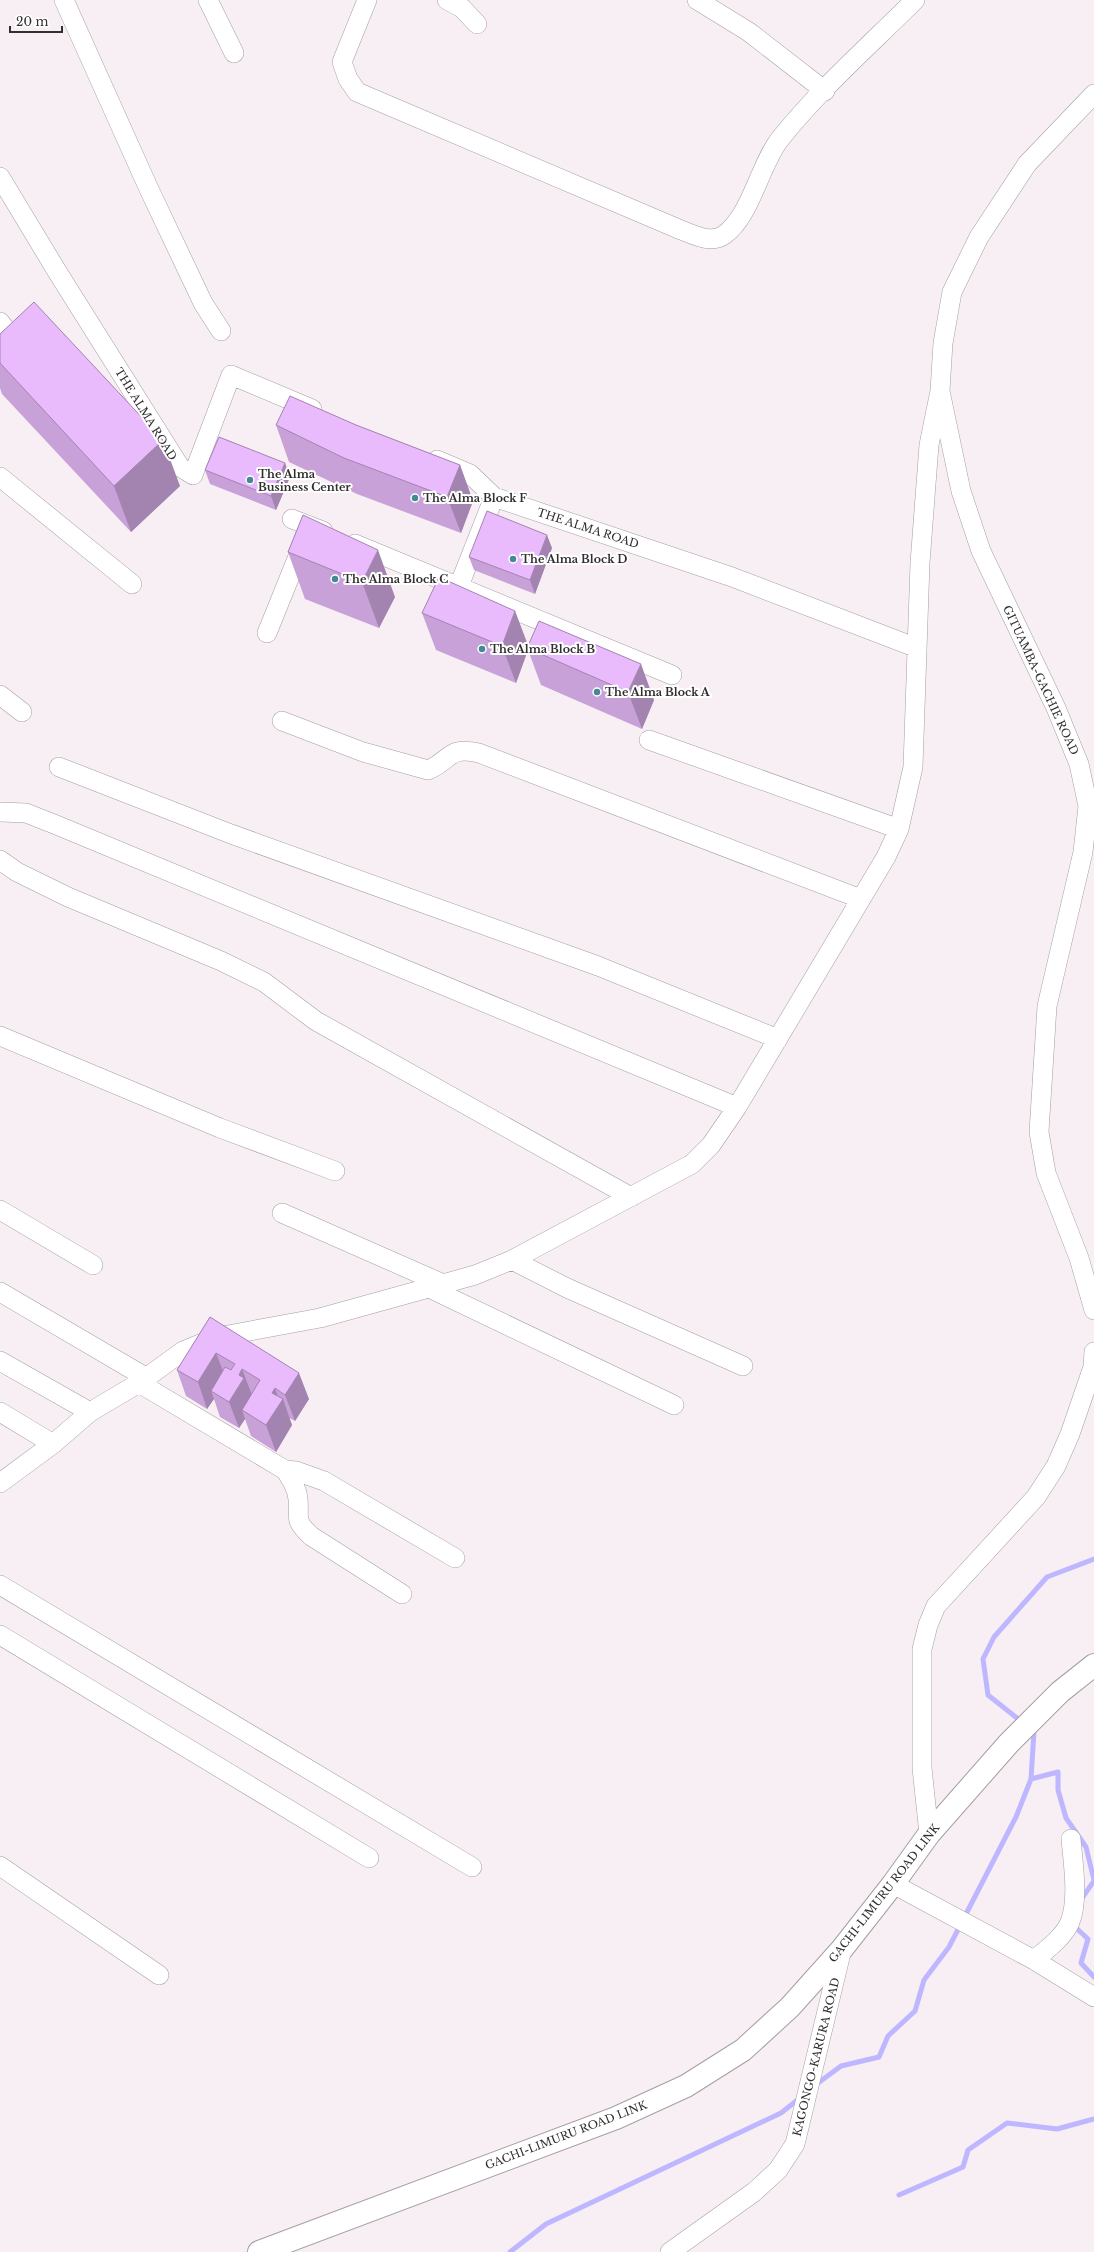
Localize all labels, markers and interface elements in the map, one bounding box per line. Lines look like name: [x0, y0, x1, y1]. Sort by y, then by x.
scale bar: [10, 8, 62, 34]
text: 20 m: [16, 14, 48, 29]
street label: THE ALMA ROAD: [112, 365, 180, 463]
place label: The Alma Business Center: [258, 467, 351, 494]
marker: The Alma Business Center: [245, 475, 255, 485]
place label: The Alma Block F: [423, 491, 527, 505]
marker: The Alma Block F: [410, 493, 420, 503]
street label: THE ALMA ROAD: [535, 505, 641, 551]
place label: The Alma Block D: [521, 552, 627, 566]
marker: The Alma Block D: [508, 554, 518, 564]
place label: The Alma Block C: [343, 572, 448, 586]
marker: The Alma Block C: [330, 574, 340, 584]
street label: GITUAMBA-GACHIE ROAD: [1000, 603, 1082, 757]
place label: The Alma Block B: [490, 642, 595, 656]
marker: The Alma Block B: [477, 644, 487, 654]
place label: The Alma Block A: [605, 685, 711, 699]
marker: The Alma Block A: [592, 687, 602, 697]
street label: GACHI-LIMURU ROAD LINK: [825, 1821, 943, 1965]
street label: KAGONGO-KARURA ROAD: [789, 1976, 843, 2138]
street label: GACHI-LIMURU ROAD LINK: [483, 2097, 649, 2172]

